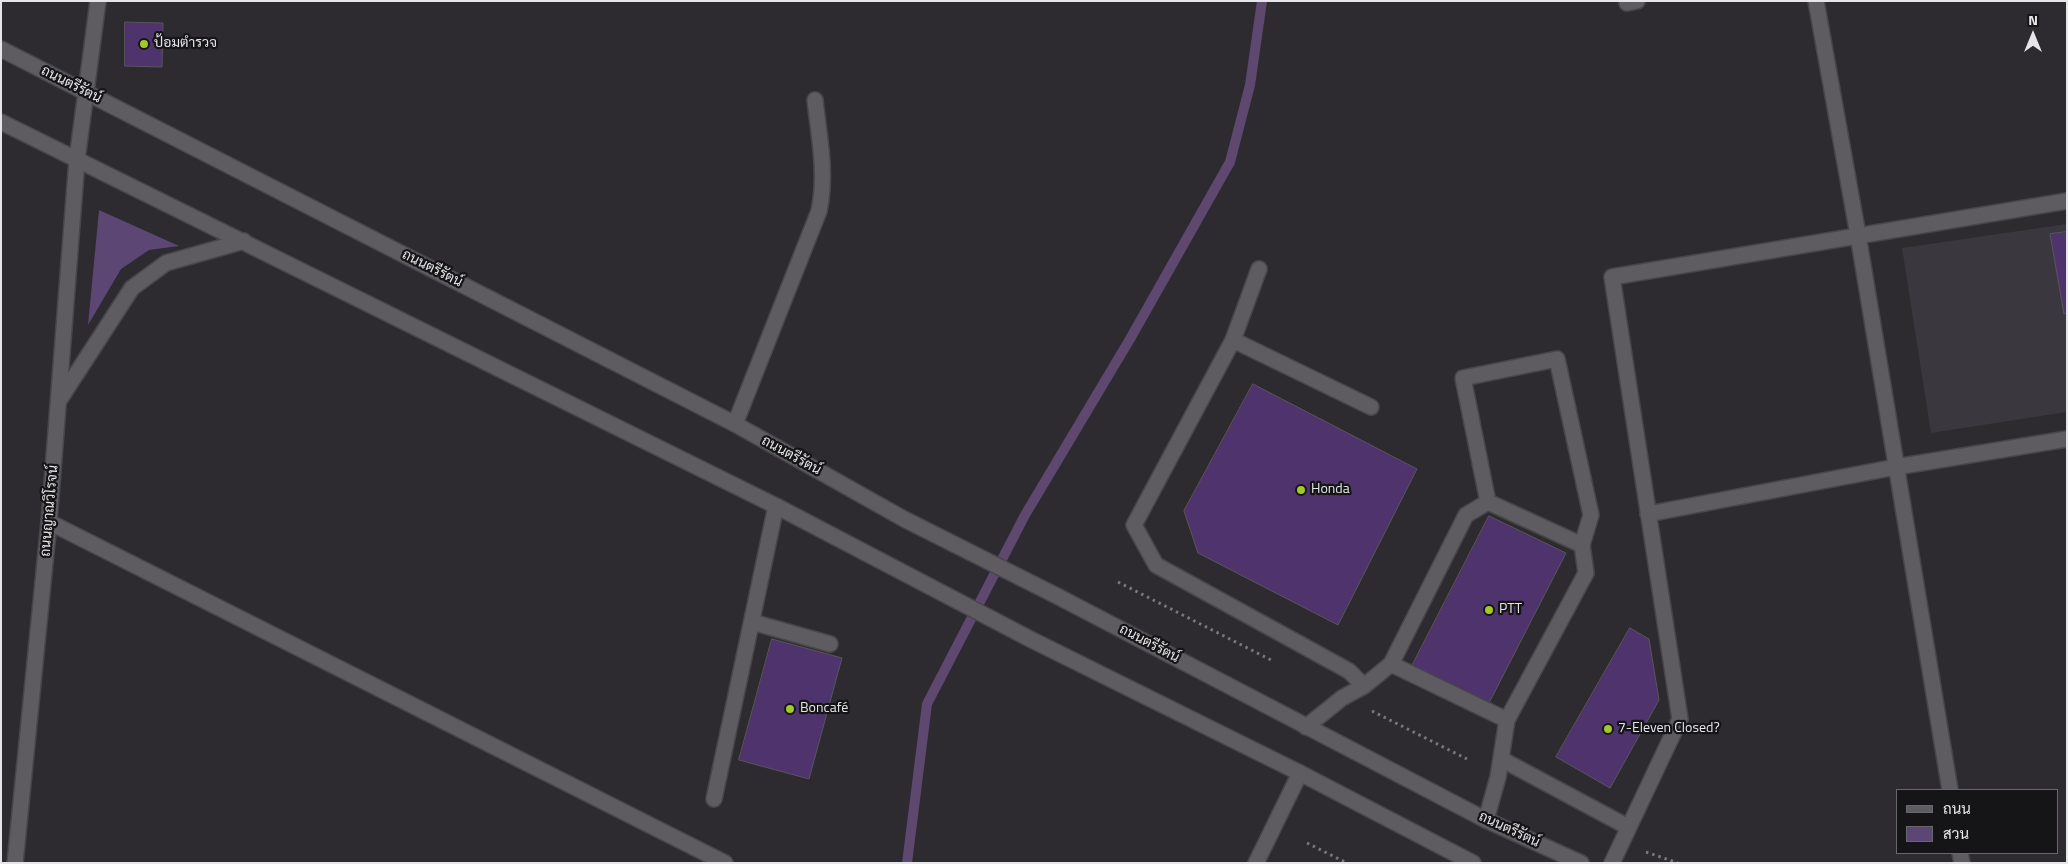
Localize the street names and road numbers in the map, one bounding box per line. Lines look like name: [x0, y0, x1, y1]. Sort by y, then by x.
street label: ถนนตรีรัตน์: [38, 63, 104, 107]
street label: ถนนตรีรัตน์: [399, 247, 465, 291]
street label: ถนนตรีรัตน์: [758, 433, 824, 479]
street label: ถนนญาณวิโรจน์: [38, 464, 62, 558]
street label: ถนนตรีรัตน์: [1116, 621, 1182, 667]
street label: ถนนตรีรัตน์: [1476, 809, 1542, 851]

